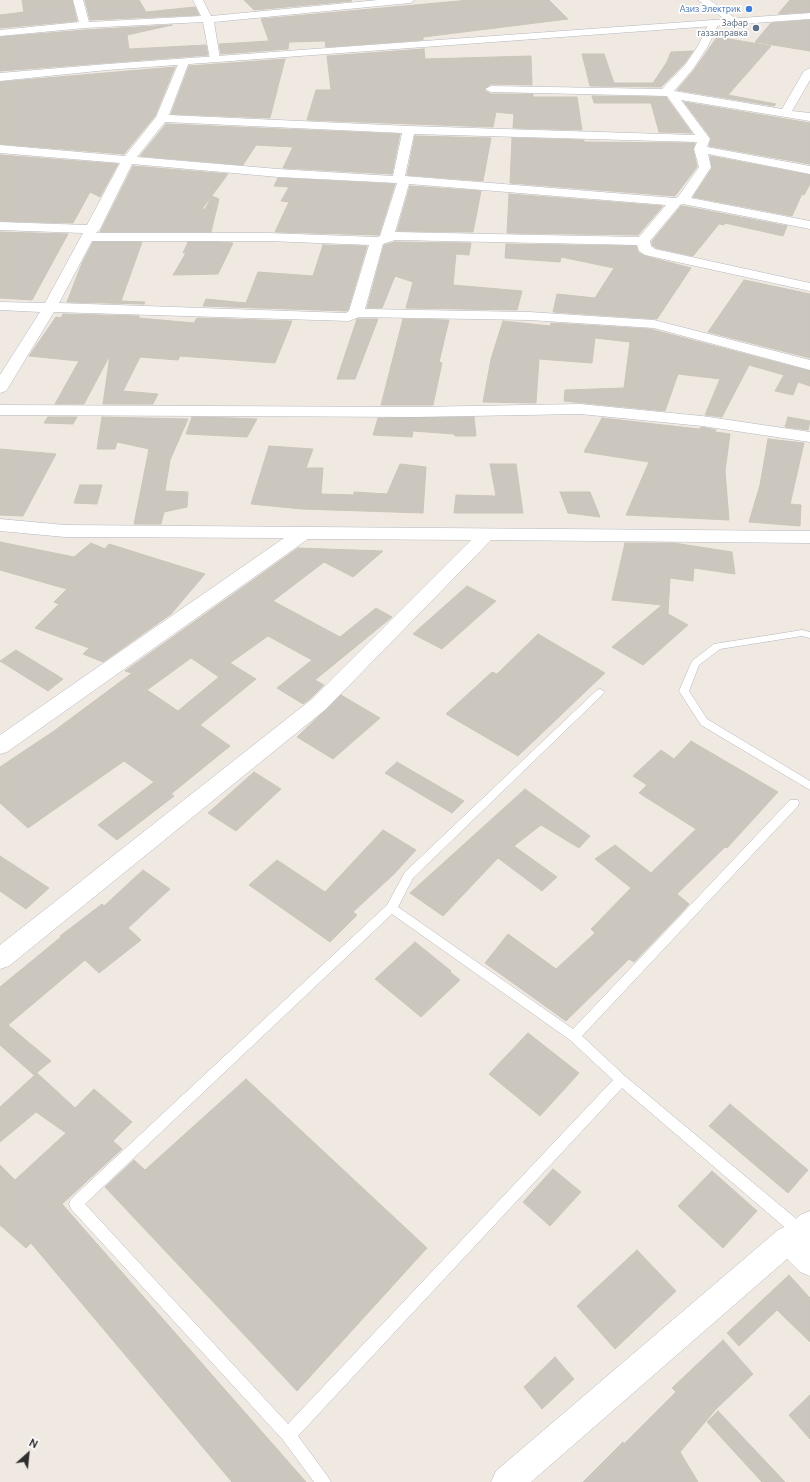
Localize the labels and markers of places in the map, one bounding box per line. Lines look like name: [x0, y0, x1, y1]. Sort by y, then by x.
place label: Азиз Электрик: [680, 4, 741, 14]
marker: Азиз Электрик: [744, 4, 754, 14]
place label: Зафар газзаправка: [697, 18, 748, 39]
marker: Зафар газзаправка: [751, 23, 761, 33]

